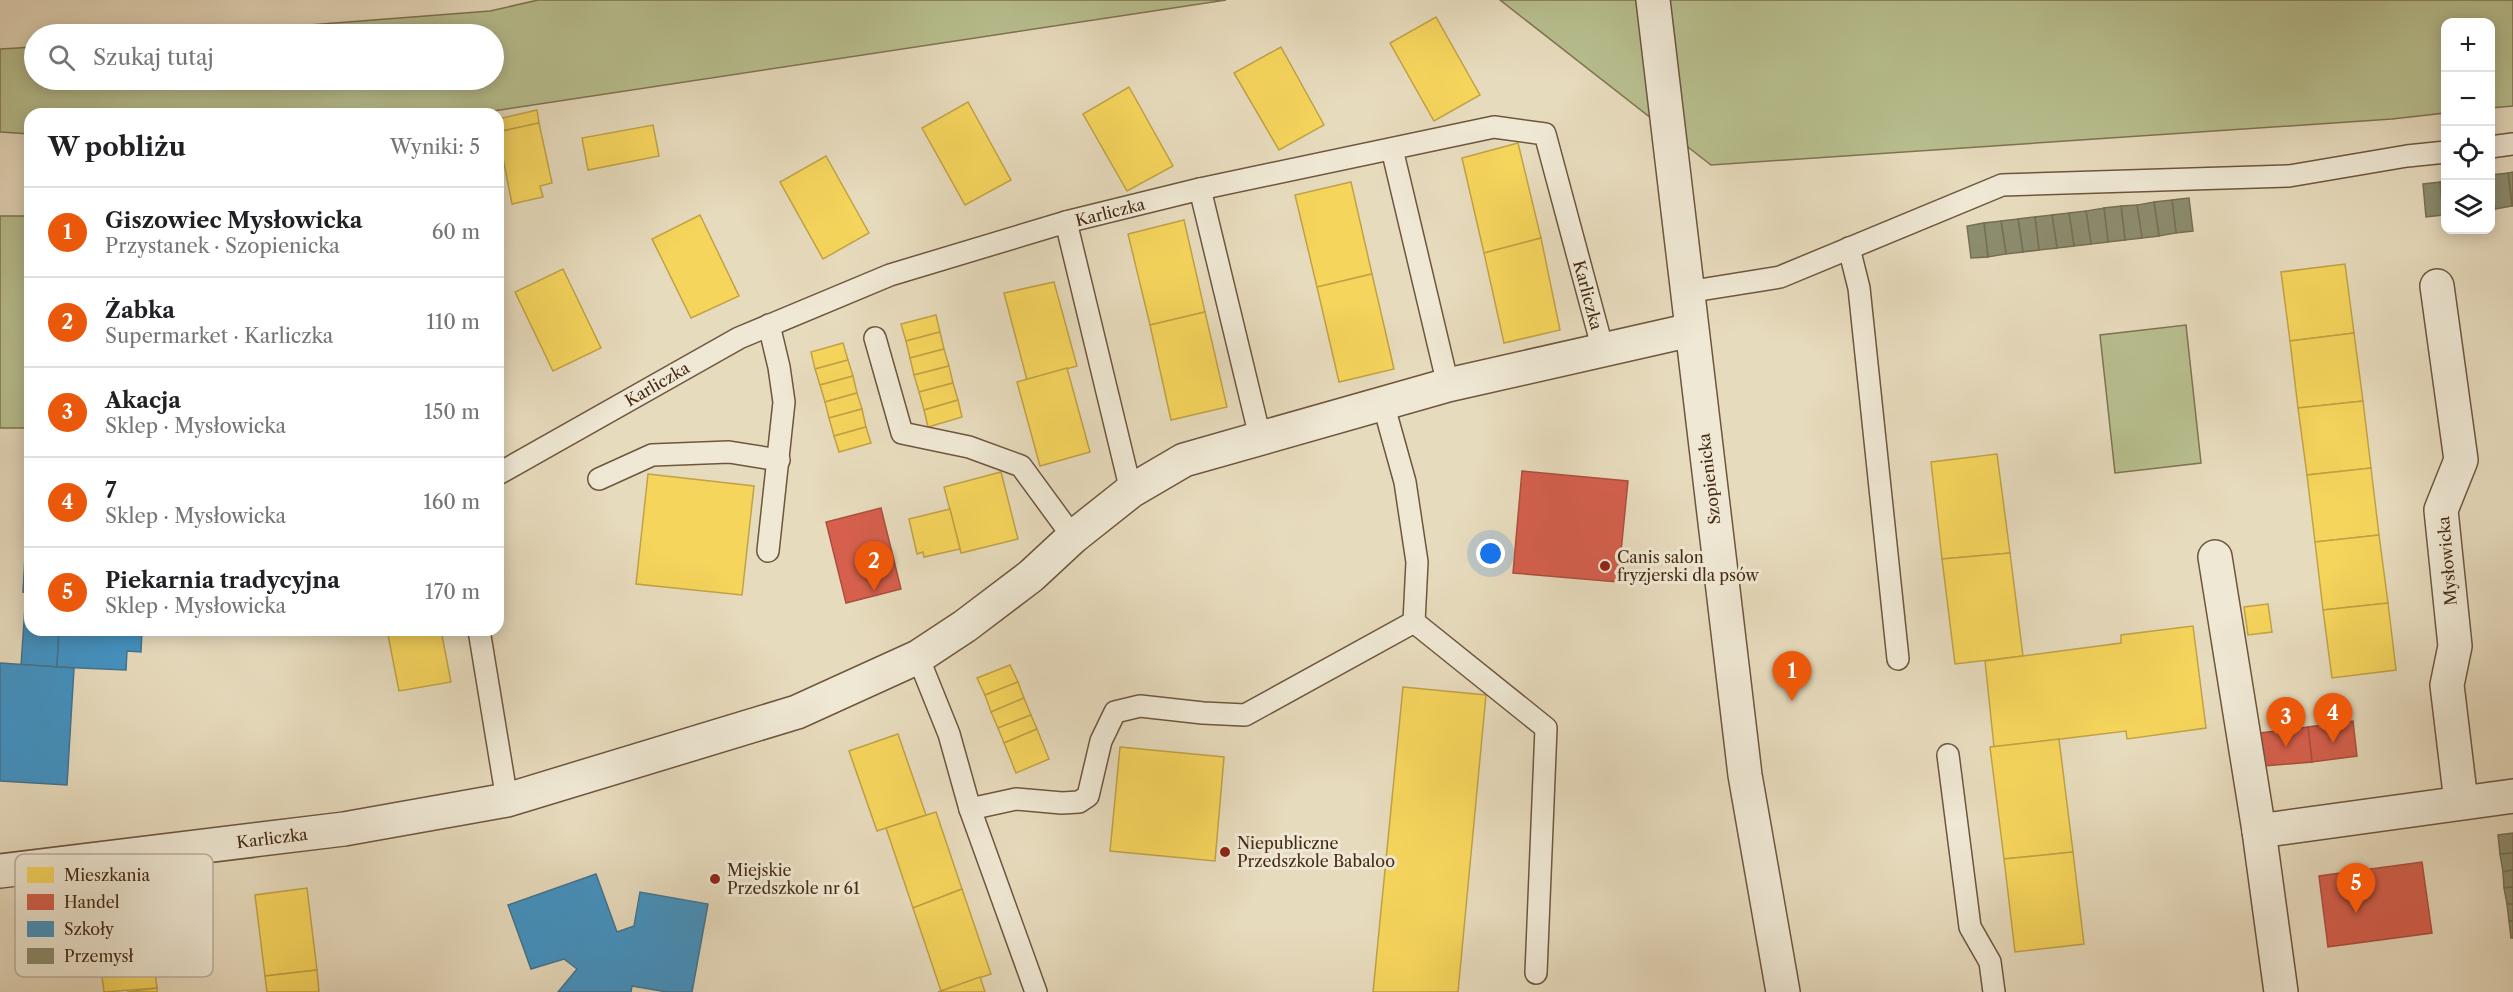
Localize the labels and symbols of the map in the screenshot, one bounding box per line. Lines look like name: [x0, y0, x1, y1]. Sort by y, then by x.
street label: Karliczka: [1073, 194, 1148, 230]
street label: Karliczka: [1569, 258, 1607, 333]
street label: Karliczka: [621, 357, 693, 410]
street label: Szopienicka: [1693, 432, 1725, 526]
street label: Mysłowicka: [2433, 515, 2461, 606]
your location: [1476, 539, 1505, 568]
pin: 2: [854, 542, 894, 591]
place label: Canis salon fryzjerski dla psów: [1617, 547, 1759, 585]
marker: Canis salon fryzjerski dla psów: [1598, 559, 1612, 573]
pin: 1: [1772, 652, 1812, 701]
pin: 4: [2314, 694, 2352, 743]
pin: 3: [2266, 698, 2306, 747]
street label: Karliczka: [235, 824, 309, 852]
place label: Niepubliczne Przedszkole Babaloo: [1237, 833, 1395, 871]
marker: Niepubliczne Przedszkole Babaloo: [1218, 845, 1232, 859]
legend: [15, 854, 213, 977]
place label: Miejskie Przedszkole nr 61: [727, 860, 860, 898]
pin: 5: [2336, 864, 2376, 913]
text: Mieszkania: [64, 865, 150, 885]
marker: Miejskie Przedszkole nr 61: [708, 872, 722, 886]
text: Handel: [64, 892, 120, 912]
text: Szkoły: [64, 919, 115, 939]
text: Przemysł: [64, 946, 134, 966]

